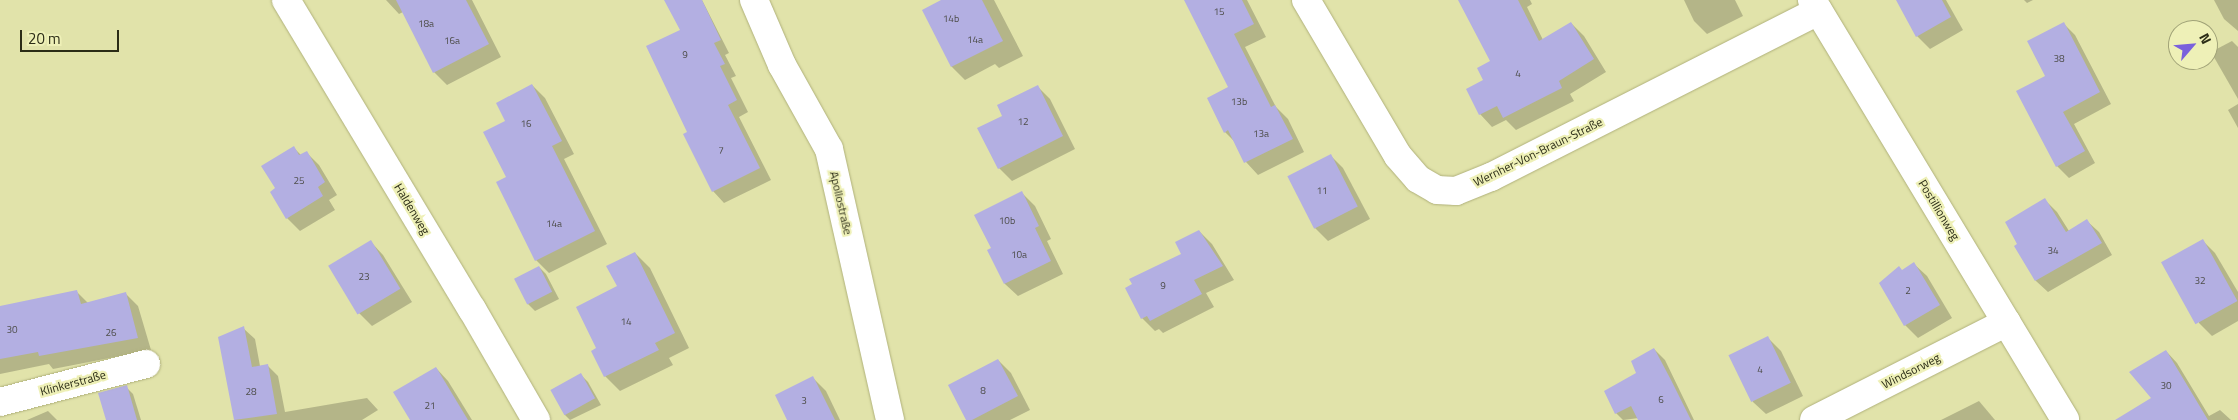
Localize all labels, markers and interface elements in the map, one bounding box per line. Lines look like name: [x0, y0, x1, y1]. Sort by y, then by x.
house number: 15: [1213, 6, 1225, 18]
house number: 14b: [943, 13, 959, 25]
house number: 18a: [418, 18, 434, 30]
scale bar: [22, 20, 121, 52]
north arrow: [2168, 20, 2218, 70]
text: 20 m: [28, 27, 61, 50]
text: N: [2194, 29, 2217, 47]
house number: 14a: [967, 34, 983, 46]
house number: 16a: [444, 35, 460, 47]
house number: 9: [682, 49, 688, 61]
house number: 38: [2053, 53, 2065, 65]
house number: 4: [1515, 68, 1521, 80]
house number: 13b: [1231, 96, 1247, 108]
street label: Wernher-Von-Braun-Straße: [1471, 114, 1605, 190]
house number: 12: [1017, 116, 1029, 128]
house number: 16: [520, 118, 532, 130]
house number: 13a: [1253, 128, 1269, 140]
house number: 7: [718, 145, 724, 157]
street label: Apollostraße: [827, 170, 855, 236]
house number: 25: [293, 175, 305, 187]
street label: Postillionweg: [1915, 177, 1963, 243]
street label: Haldenweg: [391, 181, 433, 237]
house number: 11: [1316, 185, 1328, 197]
house number: 10b: [999, 215, 1015, 227]
house number: 14a: [546, 218, 562, 230]
house number: 34: [2047, 245, 2059, 257]
house number: 10a: [1011, 249, 1027, 261]
house number: 23: [358, 271, 370, 283]
house number: 32: [2194, 275, 2206, 287]
house number: 9: [1160, 280, 1166, 292]
house number: 2: [1905, 285, 1911, 297]
house number: 14: [620, 316, 632, 328]
house number: 30: [6, 324, 18, 336]
house number: 26: [105, 327, 117, 339]
street label: Windsorweg: [1879, 350, 1943, 392]
house number: 4: [1757, 364, 1763, 376]
street label: Klinkerstraße: [39, 367, 107, 399]
house number: 30: [2160, 380, 2172, 392]
house number: 8: [980, 385, 986, 397]
house number: 28: [245, 386, 257, 398]
house number: 6: [1658, 394, 1664, 406]
house number: 3: [801, 395, 807, 407]
house number: 21: [424, 400, 436, 412]

